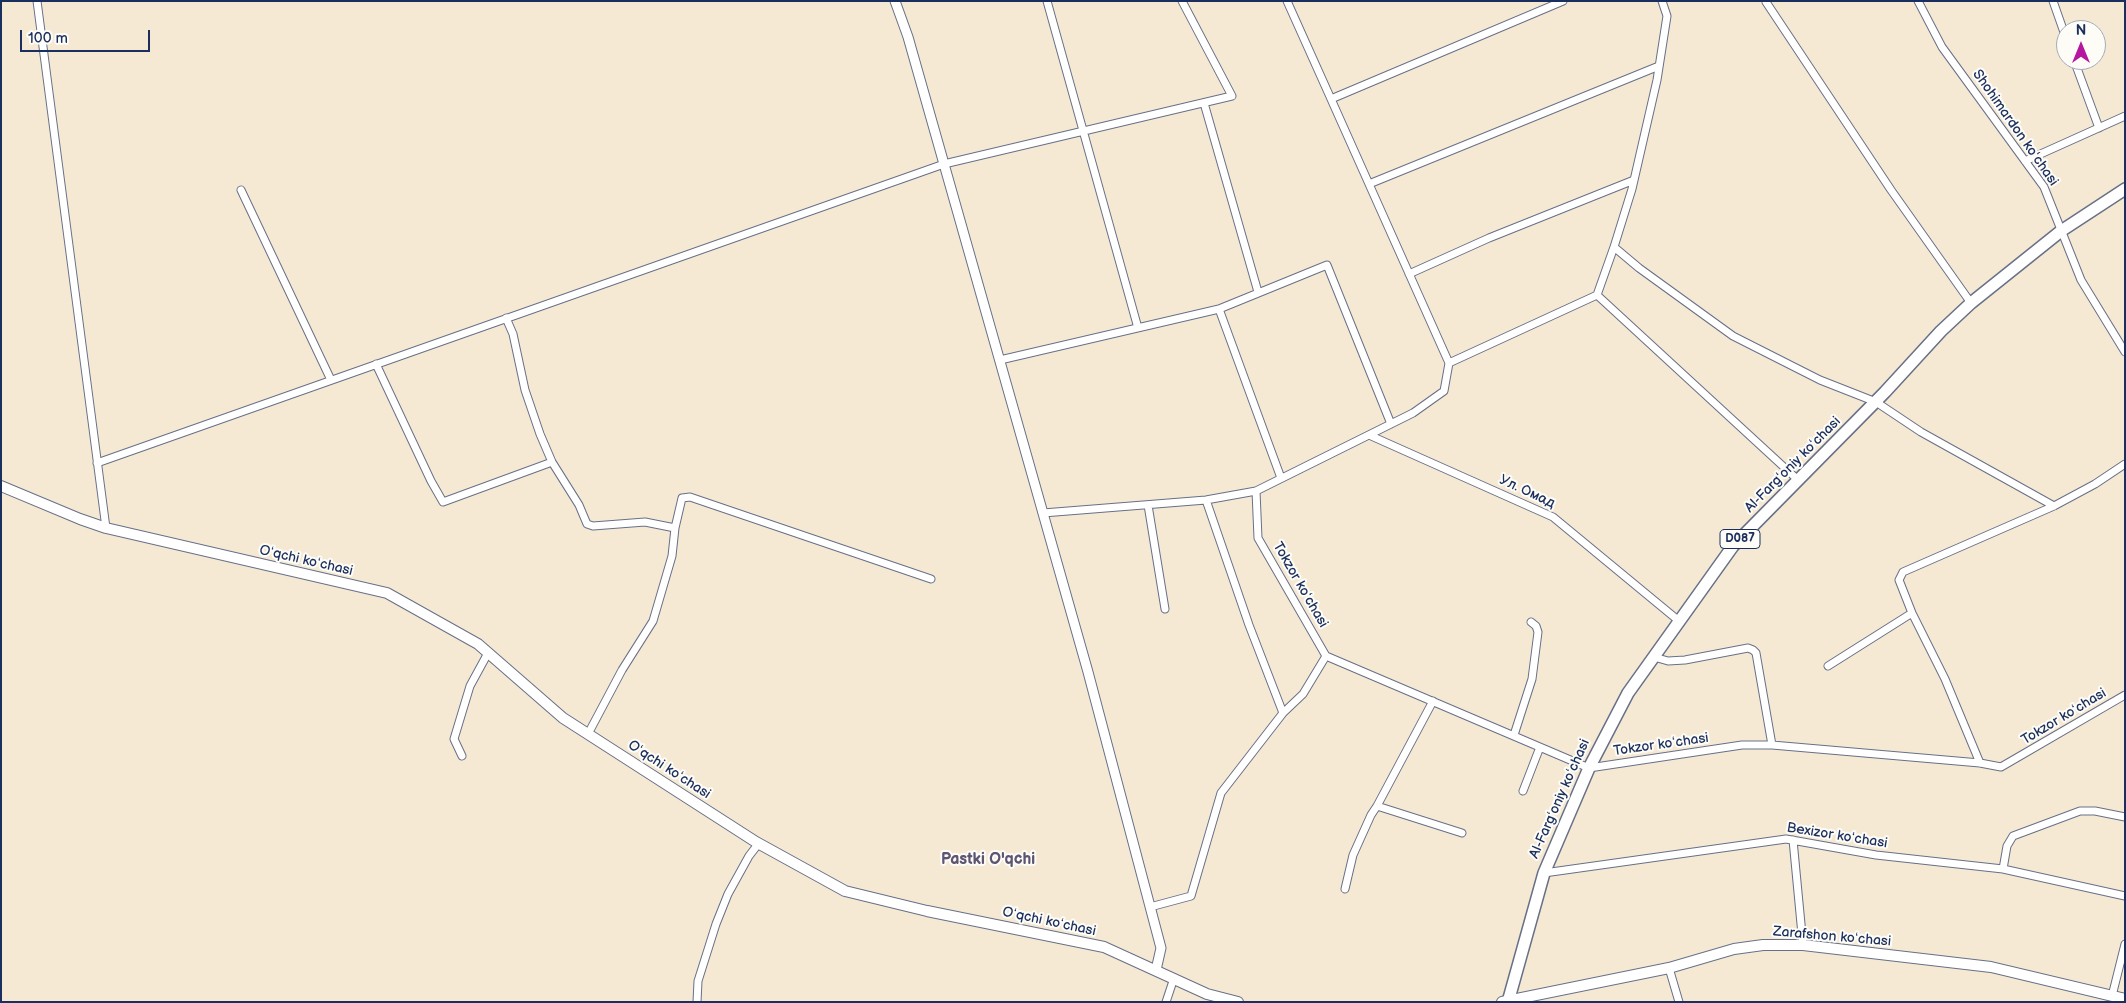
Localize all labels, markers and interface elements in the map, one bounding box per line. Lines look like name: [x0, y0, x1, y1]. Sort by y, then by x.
scale bar: [22, 20, 152, 52]
north arrow: [2056, 20, 2106, 70]
text: N: [2076, 22, 2086, 39]
text: 100 m: [28, 29, 68, 48]
street label: Shohimardon koʻchasi: [1969, 67, 2061, 189]
street label: Al-Fargʻoniy koʻchasi: [1742, 414, 1844, 516]
street label: Ул. Омад: [1496, 472, 1558, 512]
road number: D087: [1720, 530, 1760, 548]
street label: Tokzor koʻchasi: [1269, 539, 1331, 631]
street label: Oʻqchi koʻchasi: [258, 542, 354, 580]
street label: Tokzor koʻchasi: [2018, 685, 2110, 749]
street label: Tokzor koʻchasi: [1612, 730, 1710, 760]
street label: Oʻqchi koʻchasi: [625, 737, 713, 803]
street label: Al-Fargʻoniy koʻchasi: [1526, 737, 1594, 861]
street label: Bexizor koʻchasi: [1785, 820, 1889, 852]
district label: Pastki O'qchi: [941, 850, 1035, 870]
street label: Oʻqchi koʻchasi: [1001, 904, 1097, 940]
street label: Zarafshon koʻchasi: [1772, 923, 1892, 951]

